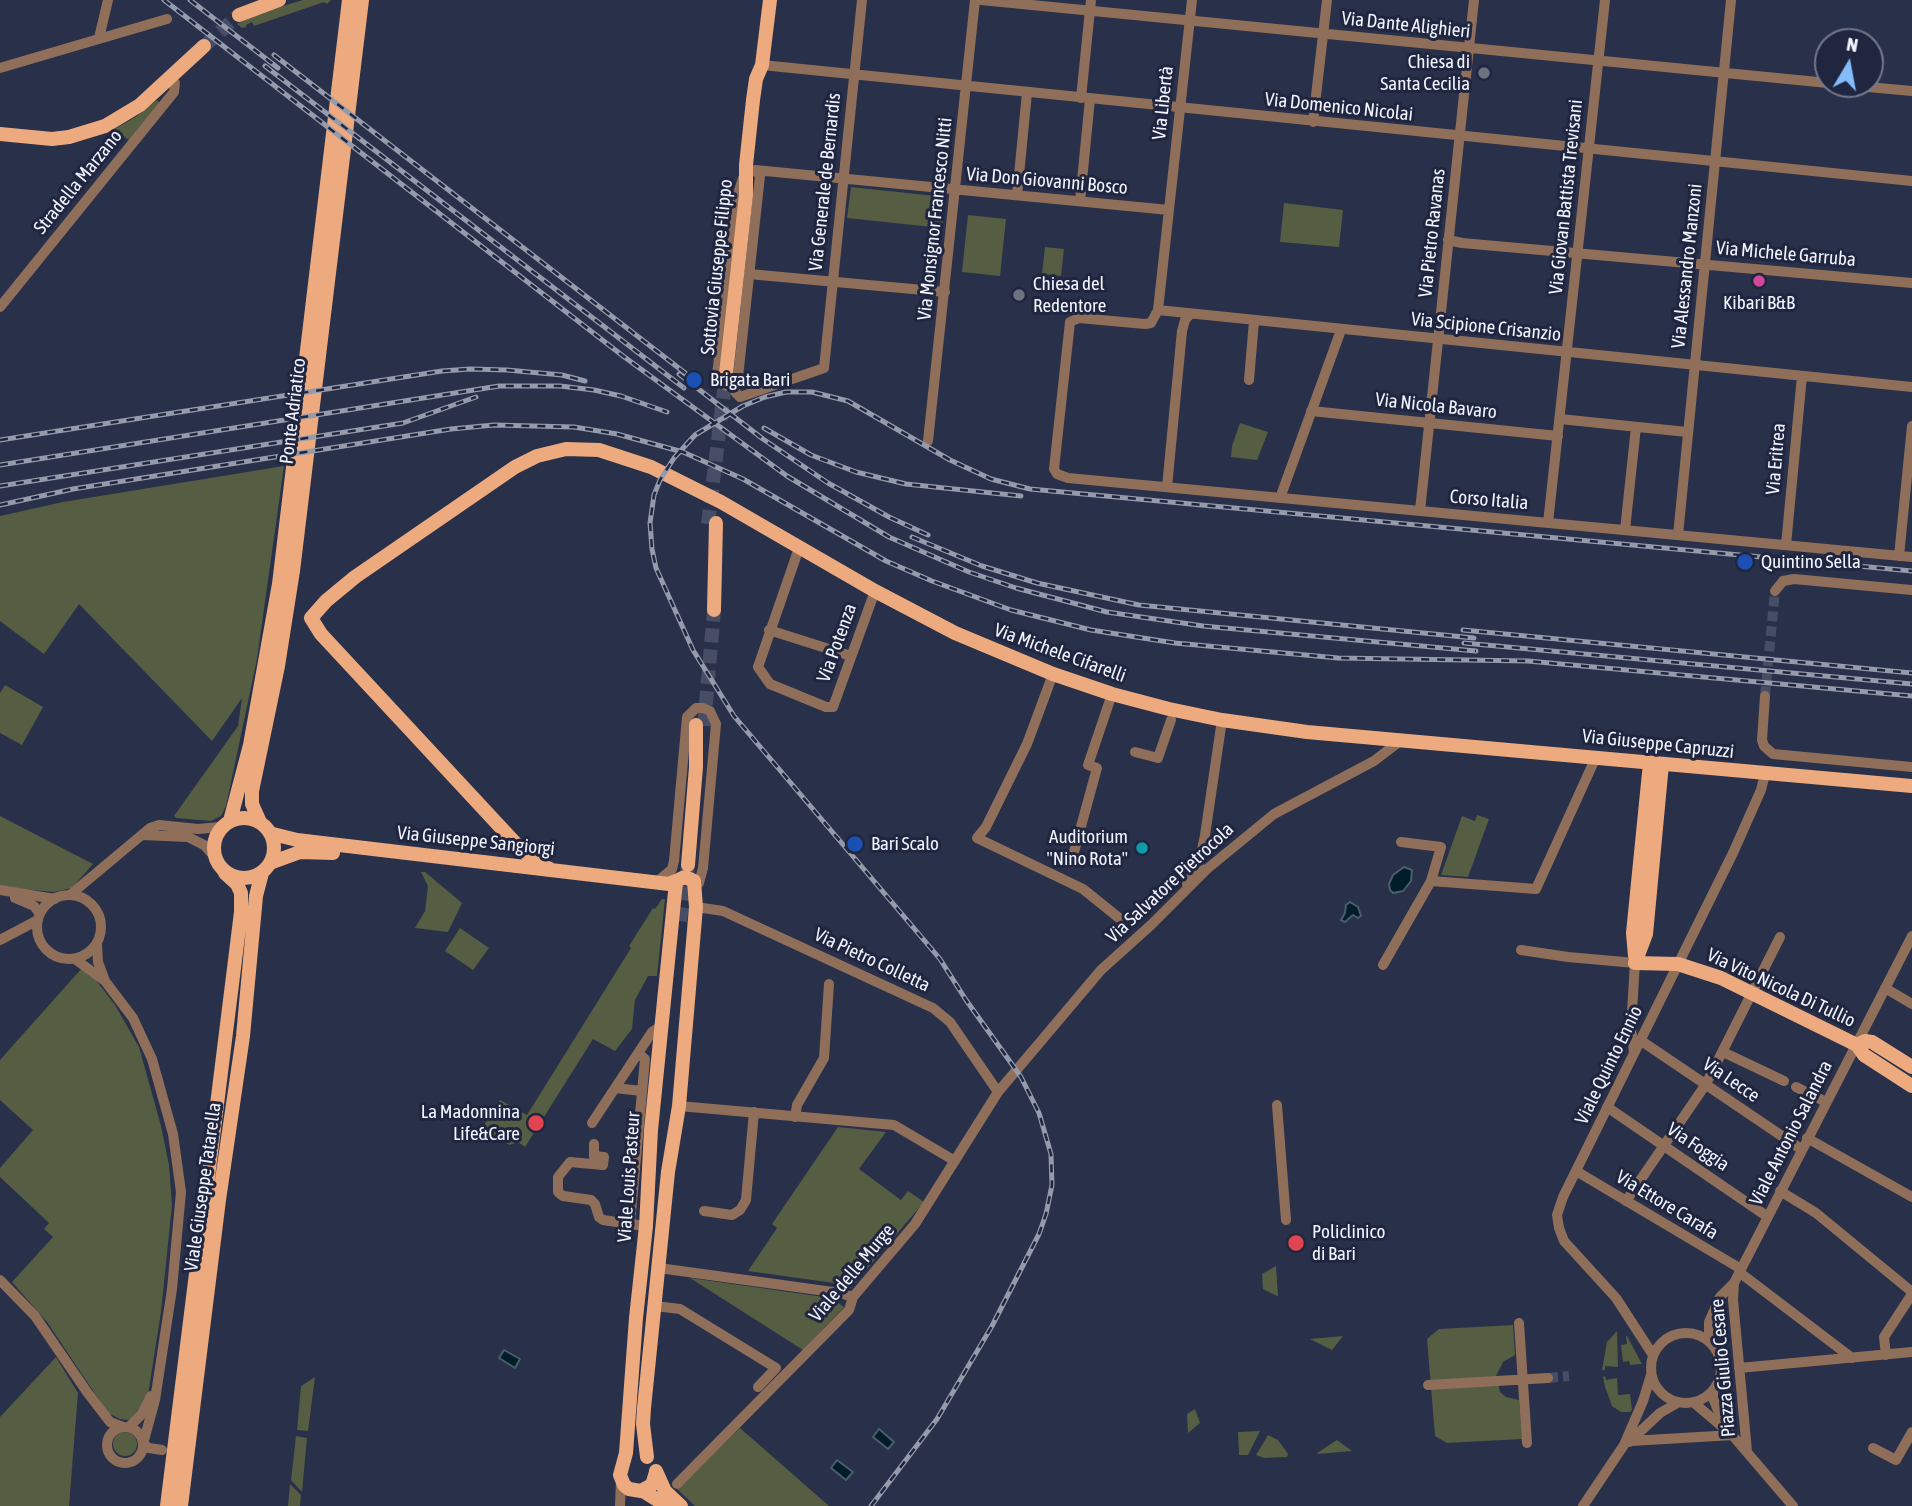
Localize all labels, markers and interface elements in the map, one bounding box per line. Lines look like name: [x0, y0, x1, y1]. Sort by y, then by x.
street label: Via Dante Alighieri: [1340, 7, 1472, 43]
north arrow: [1814, 28, 1884, 98]
text: N: [1845, 32, 1860, 56]
place label: Chiesa di Santa Cecilia: [1380, 51, 1470, 95]
street label: Via Libertà: [1148, 65, 1178, 141]
marker: Chiesa di Santa Cecilia: [1476, 65, 1492, 81]
street label: Via Domenico Nicolai: [1264, 88, 1414, 126]
street label: Via Generale de Bernardis: [804, 92, 846, 272]
street label: Via Giovan Battista Trevisani: [1544, 98, 1588, 296]
street label: Via Monsignor Francesco Nitti: [913, 116, 957, 322]
street label: Stradella Marzano: [29, 125, 127, 239]
street label: Via Don Giovanni Bosco: [965, 163, 1129, 199]
street label: Via Pietro Ravanas: [1414, 168, 1450, 298]
street label: Sottovia Giuseppe Filippo: [696, 178, 738, 356]
street label: Via Alessandro Manzoni: [1667, 183, 1707, 349]
street label: Via Michele Garruba: [1715, 237, 1857, 271]
place label: Chiesa del Redentore: [1033, 273, 1106, 317]
marker: Kibari B&B: [1751, 273, 1767, 289]
marker: Chiesa del Redentore: [1011, 287, 1027, 303]
place label: Kibari B&B: [1723, 292, 1795, 314]
street label: Via Scipione Crisanzio: [1410, 308, 1562, 346]
street label: Ponte Adriatico: [275, 357, 311, 465]
place label: Brigata Bari: [710, 369, 790, 391]
marker: Brigata Bari: [684, 370, 704, 390]
street label: Via Nicola Bavaro: [1374, 388, 1498, 424]
street label: Via Eritrea: [1762, 422, 1790, 496]
street label: Corso Italia: [1449, 485, 1529, 515]
place label: Quintino Sella: [1761, 551, 1861, 573]
marker: Quintino Sella: [1735, 552, 1755, 572]
street label: Via Potenza: [812, 601, 862, 685]
street label: Via Michele Cifarelli: [991, 619, 1129, 687]
street label: Via Giuseppe Capruzzi: [1581, 725, 1735, 763]
street label: Via Salvatore Pietrocola: [1102, 818, 1238, 948]
street label: Via Giuseppe Sangiorgi: [396, 821, 556, 861]
place label: Auditorium "Nino Rota": [1047, 826, 1128, 870]
place label: Bari Scalo: [871, 833, 939, 855]
marker: Bari Scalo: [845, 834, 865, 854]
marker: Auditorium "Nino Rota": [1134, 840, 1150, 856]
street label: Via Pietro Colletta: [810, 923, 934, 997]
street label: Via Vito Nicola Di Tullio: [1703, 944, 1859, 1032]
street label: Viale Quinto Ennio: [1570, 1002, 1648, 1128]
street label: Via Lecce: [1698, 1053, 1764, 1107]
street label: Viale Antonio Salandra: [1745, 1057, 1837, 1209]
street label: Viale Giuseppe Tatarella: [180, 1101, 226, 1273]
place label: La Madonnina Life&Care: [421, 1101, 520, 1145]
street label: Viale Louis Pasteur: [613, 1111, 645, 1243]
marker: La Madonnina Life&Care: [526, 1113, 546, 1133]
street label: Via Foggia: [1662, 1118, 1734, 1176]
street label: Via Ettore Carafa: [1612, 1166, 1722, 1244]
street label: Viale delle Murge: [804, 1219, 900, 1327]
place label: Policlinico di Bari: [1312, 1221, 1385, 1265]
marker: Policlinico di Bari: [1286, 1233, 1306, 1253]
street label: Piazza Giulio Cesare: [1706, 1298, 1740, 1438]

